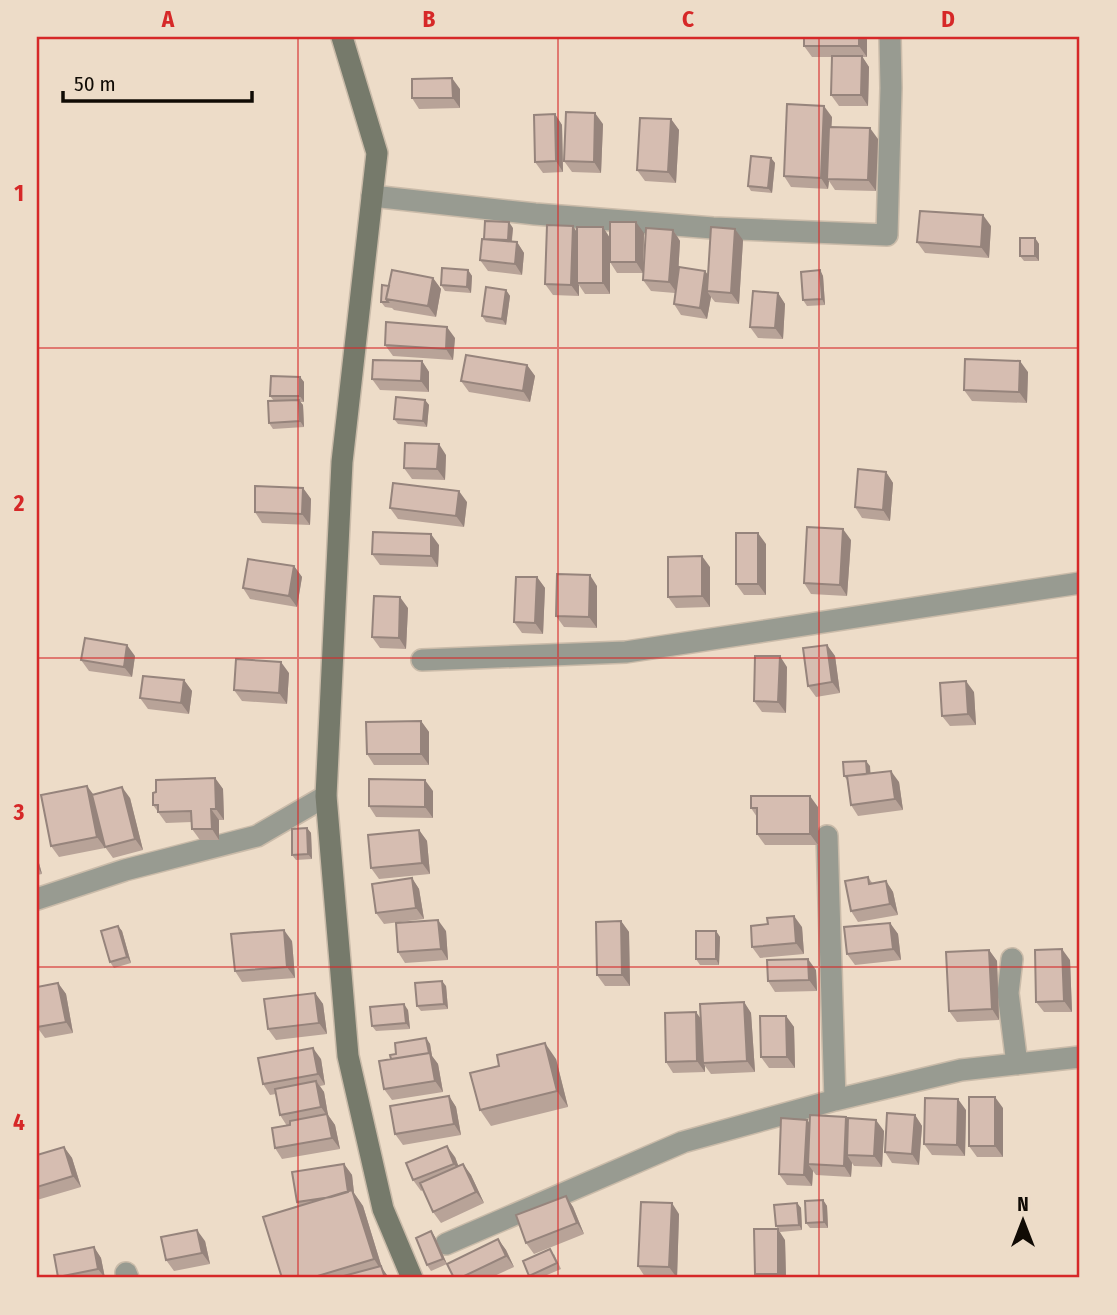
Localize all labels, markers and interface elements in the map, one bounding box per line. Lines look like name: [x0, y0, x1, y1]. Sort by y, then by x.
text: A: [161, 5, 175, 33]
text: B: [423, 5, 436, 33]
text: C: [682, 5, 694, 33]
text: D: [941, 5, 955, 33]
scale bar: [63, 60, 252, 104]
text: 50 m: [74, 71, 116, 97]
text: 1: [14, 179, 24, 207]
text: 2: [13, 489, 25, 517]
text: 3: [13, 798, 25, 826]
text: 4: [13, 1108, 25, 1136]
north arrow: [988, 1186, 1058, 1256]
text: N: [1017, 1193, 1029, 1216]

